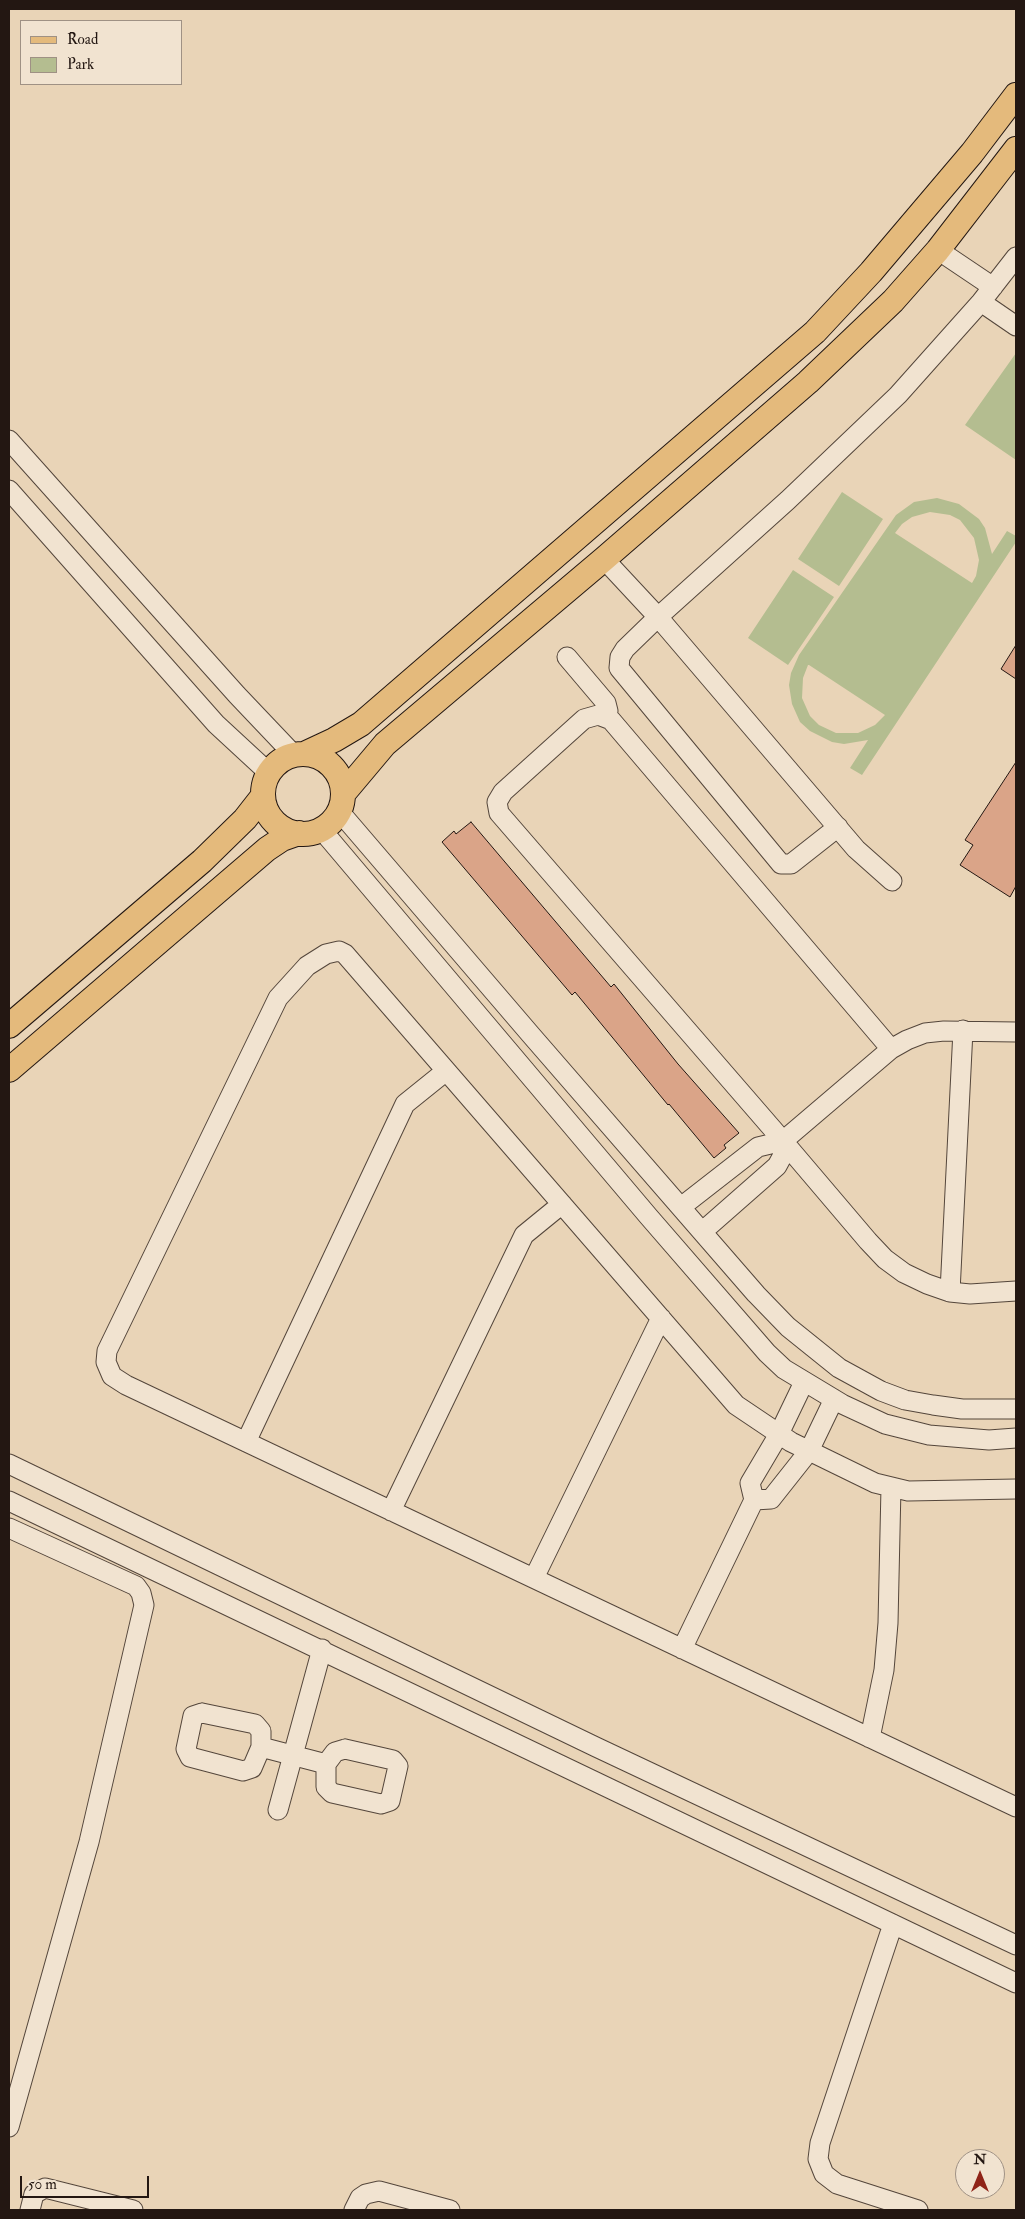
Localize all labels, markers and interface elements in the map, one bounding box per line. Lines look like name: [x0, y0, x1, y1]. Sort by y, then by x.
legend: [20, 20, 182, 85]
text: Road: [67, 30, 98, 49]
text: Park: [67, 55, 94, 74]
north arrow: [955, 2149, 1005, 2199]
text: N: [974, 2151, 986, 2168]
scale bar: [22, 2166, 151, 2198]
text: 50 m: [28, 2175, 57, 2194]

